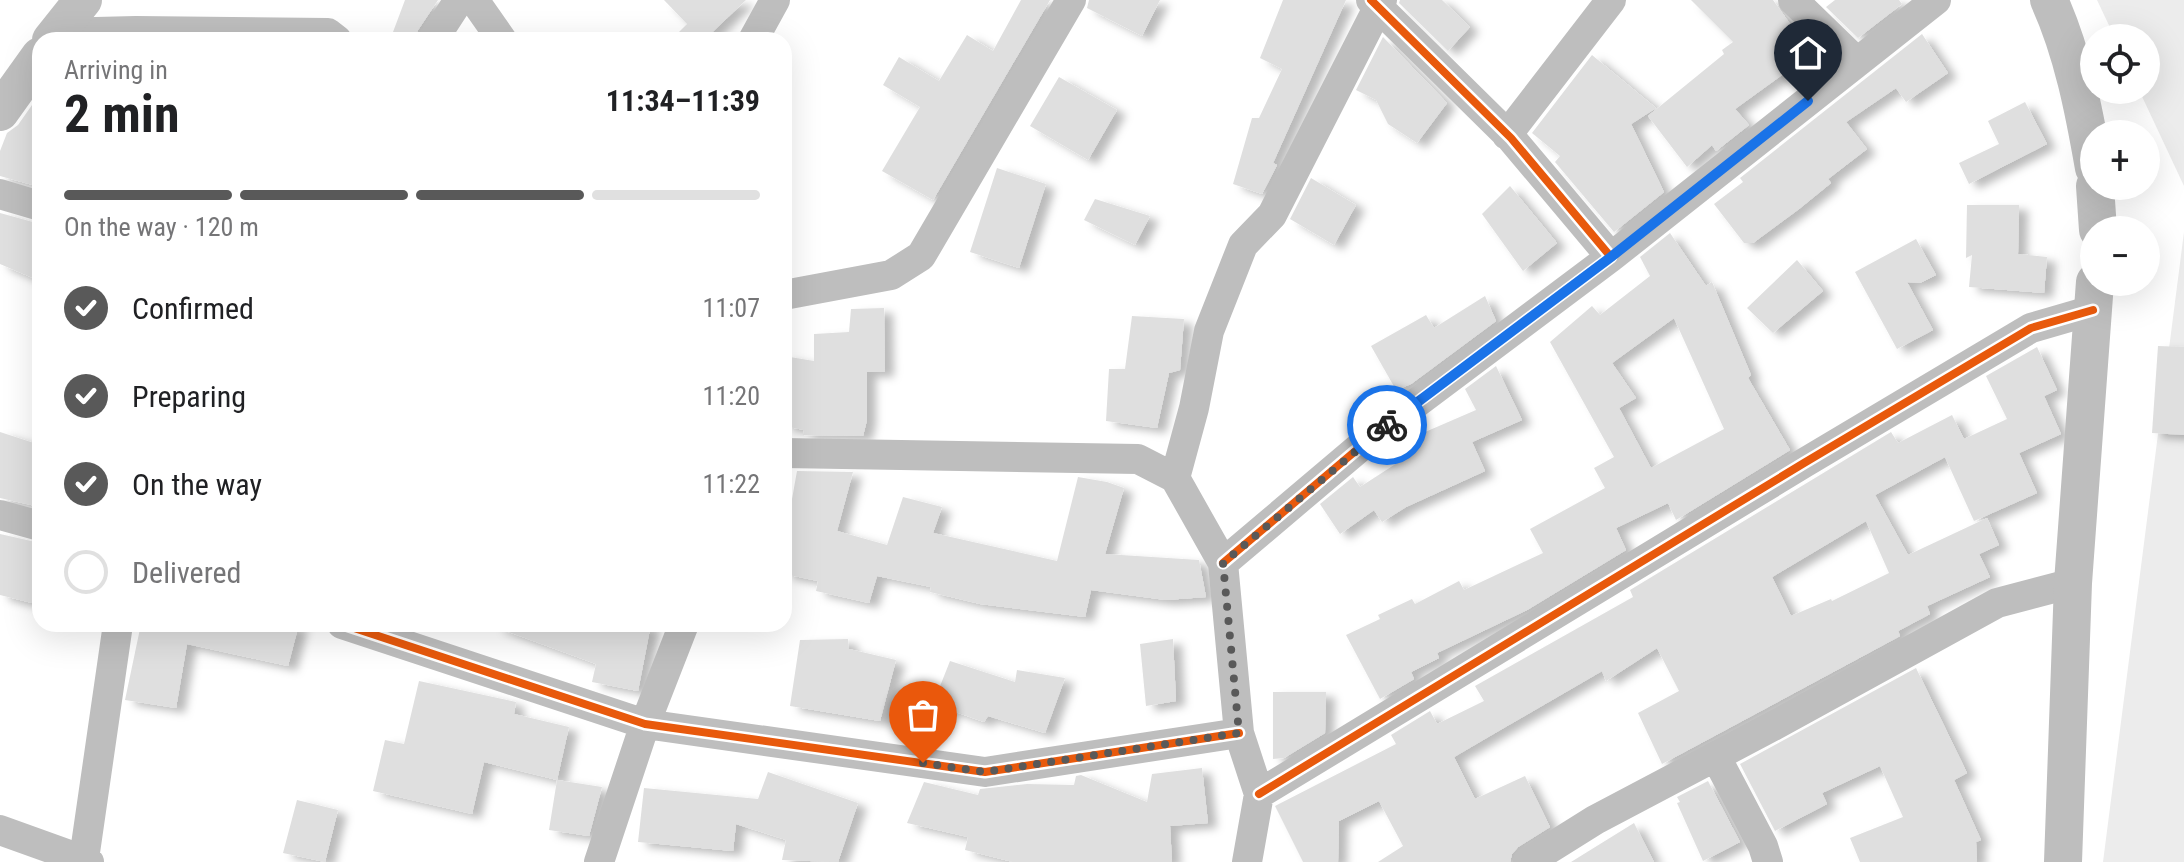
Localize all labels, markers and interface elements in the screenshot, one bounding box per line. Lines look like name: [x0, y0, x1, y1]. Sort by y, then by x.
pin: [1774, 19, 1842, 101]
map controls: [2080, 24, 2160, 296]
button: locate: [2080, 24, 2160, 104]
icon: home: [1786, 31, 1830, 75]
text: Arriving in: [64, 55, 168, 85]
text: 11:34–11:39: [606, 83, 760, 118]
text: 2 min: [64, 84, 180, 145]
button: +: [2080, 120, 2160, 200]
text: On the way · 120 m: [64, 212, 259, 242]
button: −: [2080, 216, 2160, 296]
icon: check: [64, 286, 108, 330]
text: Confirmed: [132, 291, 254, 326]
text: 11:07: [703, 293, 760, 323]
icon: check: [64, 374, 108, 418]
text: Preparing: [132, 379, 246, 414]
text: 11:20: [703, 381, 760, 411]
courier: [1347, 385, 1427, 465]
icon: bike: [1365, 403, 1409, 447]
icon: check: [64, 462, 108, 506]
text: On the way: [132, 467, 262, 502]
text: 11:22: [703, 469, 760, 499]
text: Delivered: [132, 555, 241, 590]
pin: [889, 681, 957, 763]
icon: bag: [901, 693, 945, 737]

